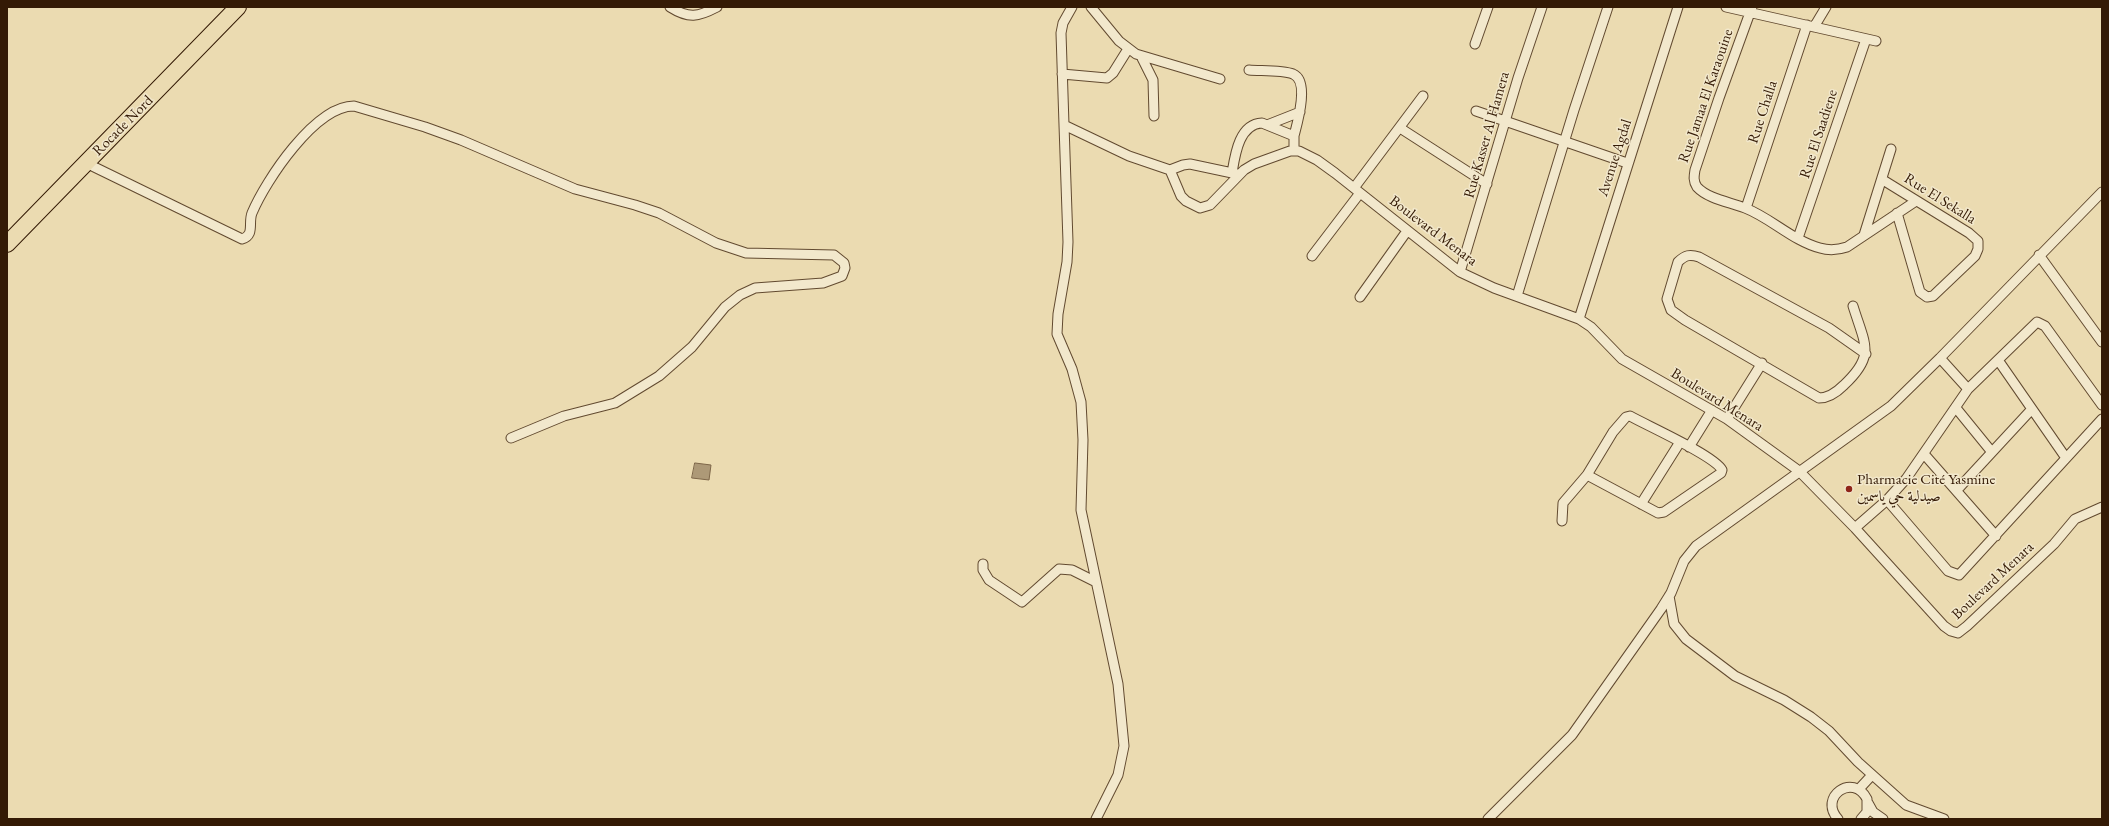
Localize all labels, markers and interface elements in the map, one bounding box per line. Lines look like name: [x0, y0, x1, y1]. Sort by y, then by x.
street label: Rue Jamaa El Karaouine: [1675, 27, 1737, 165]
street label: Rue Kasser Al Hamera: [1460, 70, 1514, 200]
street label: Rue Challa: [1744, 78, 1782, 146]
street label: Rue El Saadiene: [1796, 87, 1842, 181]
street label: Rocade Nord: [89, 92, 157, 160]
street label: Avenue Agdal: [1594, 117, 1636, 199]
street label: Rue El Sekalla: [1901, 170, 1979, 228]
street label: Boulevard Menara: [1385, 192, 1481, 270]
street label: Boulevard Menara: [1668, 364, 1766, 436]
place label: Pharmacie Cité Yasmine صيدلية حي ياسمين: [1857, 471, 1995, 506]
marker: Pharmacie Cité Yasmine صيدلية حي ياسمين: [1844, 484, 1854, 494]
street label: Boulevard Menara: [1948, 538, 2038, 624]

